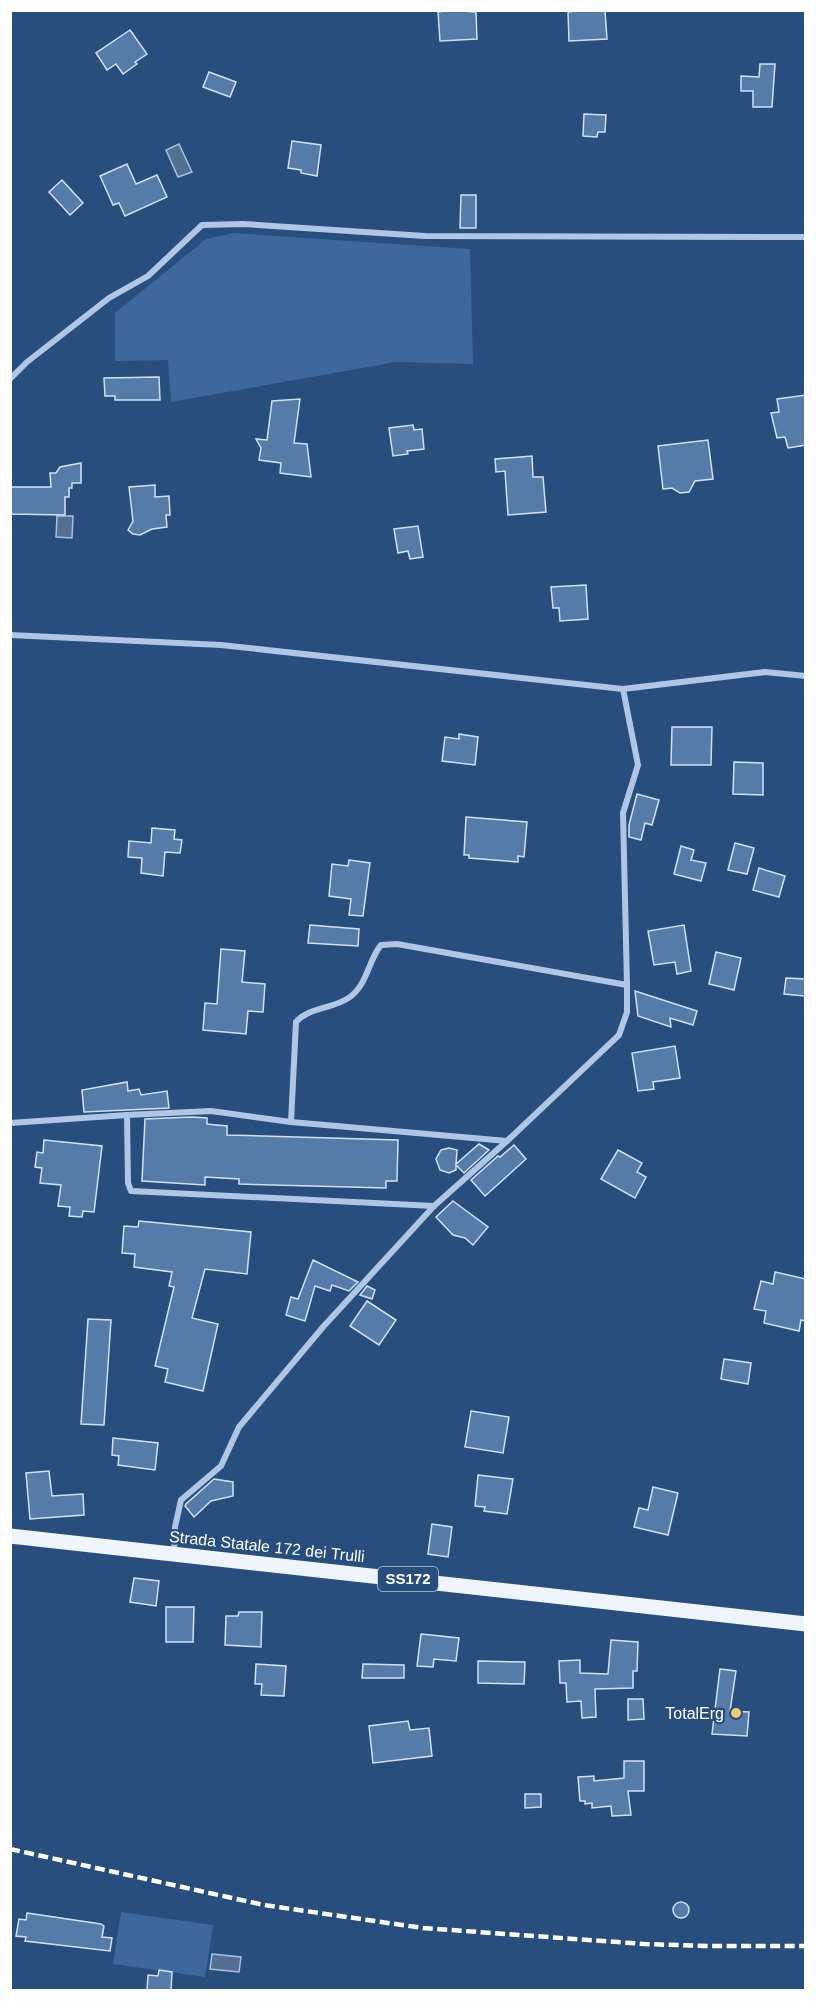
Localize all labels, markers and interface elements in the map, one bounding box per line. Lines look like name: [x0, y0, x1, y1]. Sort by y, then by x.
street label: Strada Statale 172 dei Trulli: [168, 1528, 366, 1565]
road number: SS172: [378, 1567, 438, 1591]
place label: TotalErg: [665, 1705, 724, 1722]
marker: TotalErg: [729, 1706, 743, 1720]

